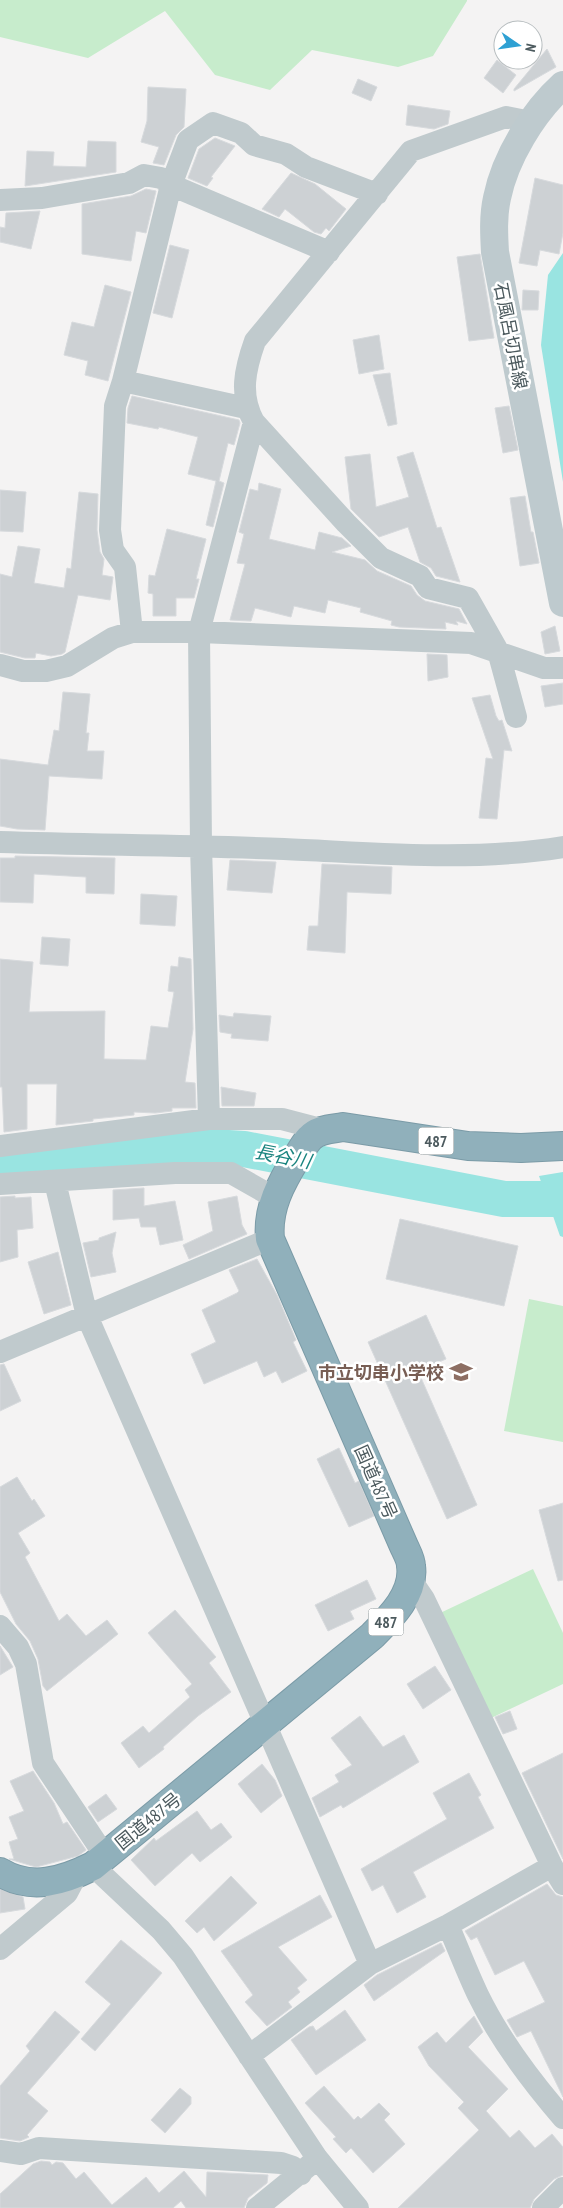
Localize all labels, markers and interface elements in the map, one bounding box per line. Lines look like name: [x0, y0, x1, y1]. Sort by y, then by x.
north arrow: [493, 20, 543, 70]
text: N: [521, 42, 540, 54]
street label: 石風呂切串線: [489, 281, 533, 391]
road number: 487: [418, 1128, 454, 1154]
water label: 長谷川: [253, 1139, 315, 1174]
school or university icon: 市立切串小学校: [448, 1359, 474, 1385]
place label: 市立切串小学校: [318, 1361, 444, 1384]
street label: 国道487号: [350, 1442, 402, 1522]
road number: 487: [368, 1608, 404, 1635]
street label: 国道487号: [110, 1787, 186, 1855]

